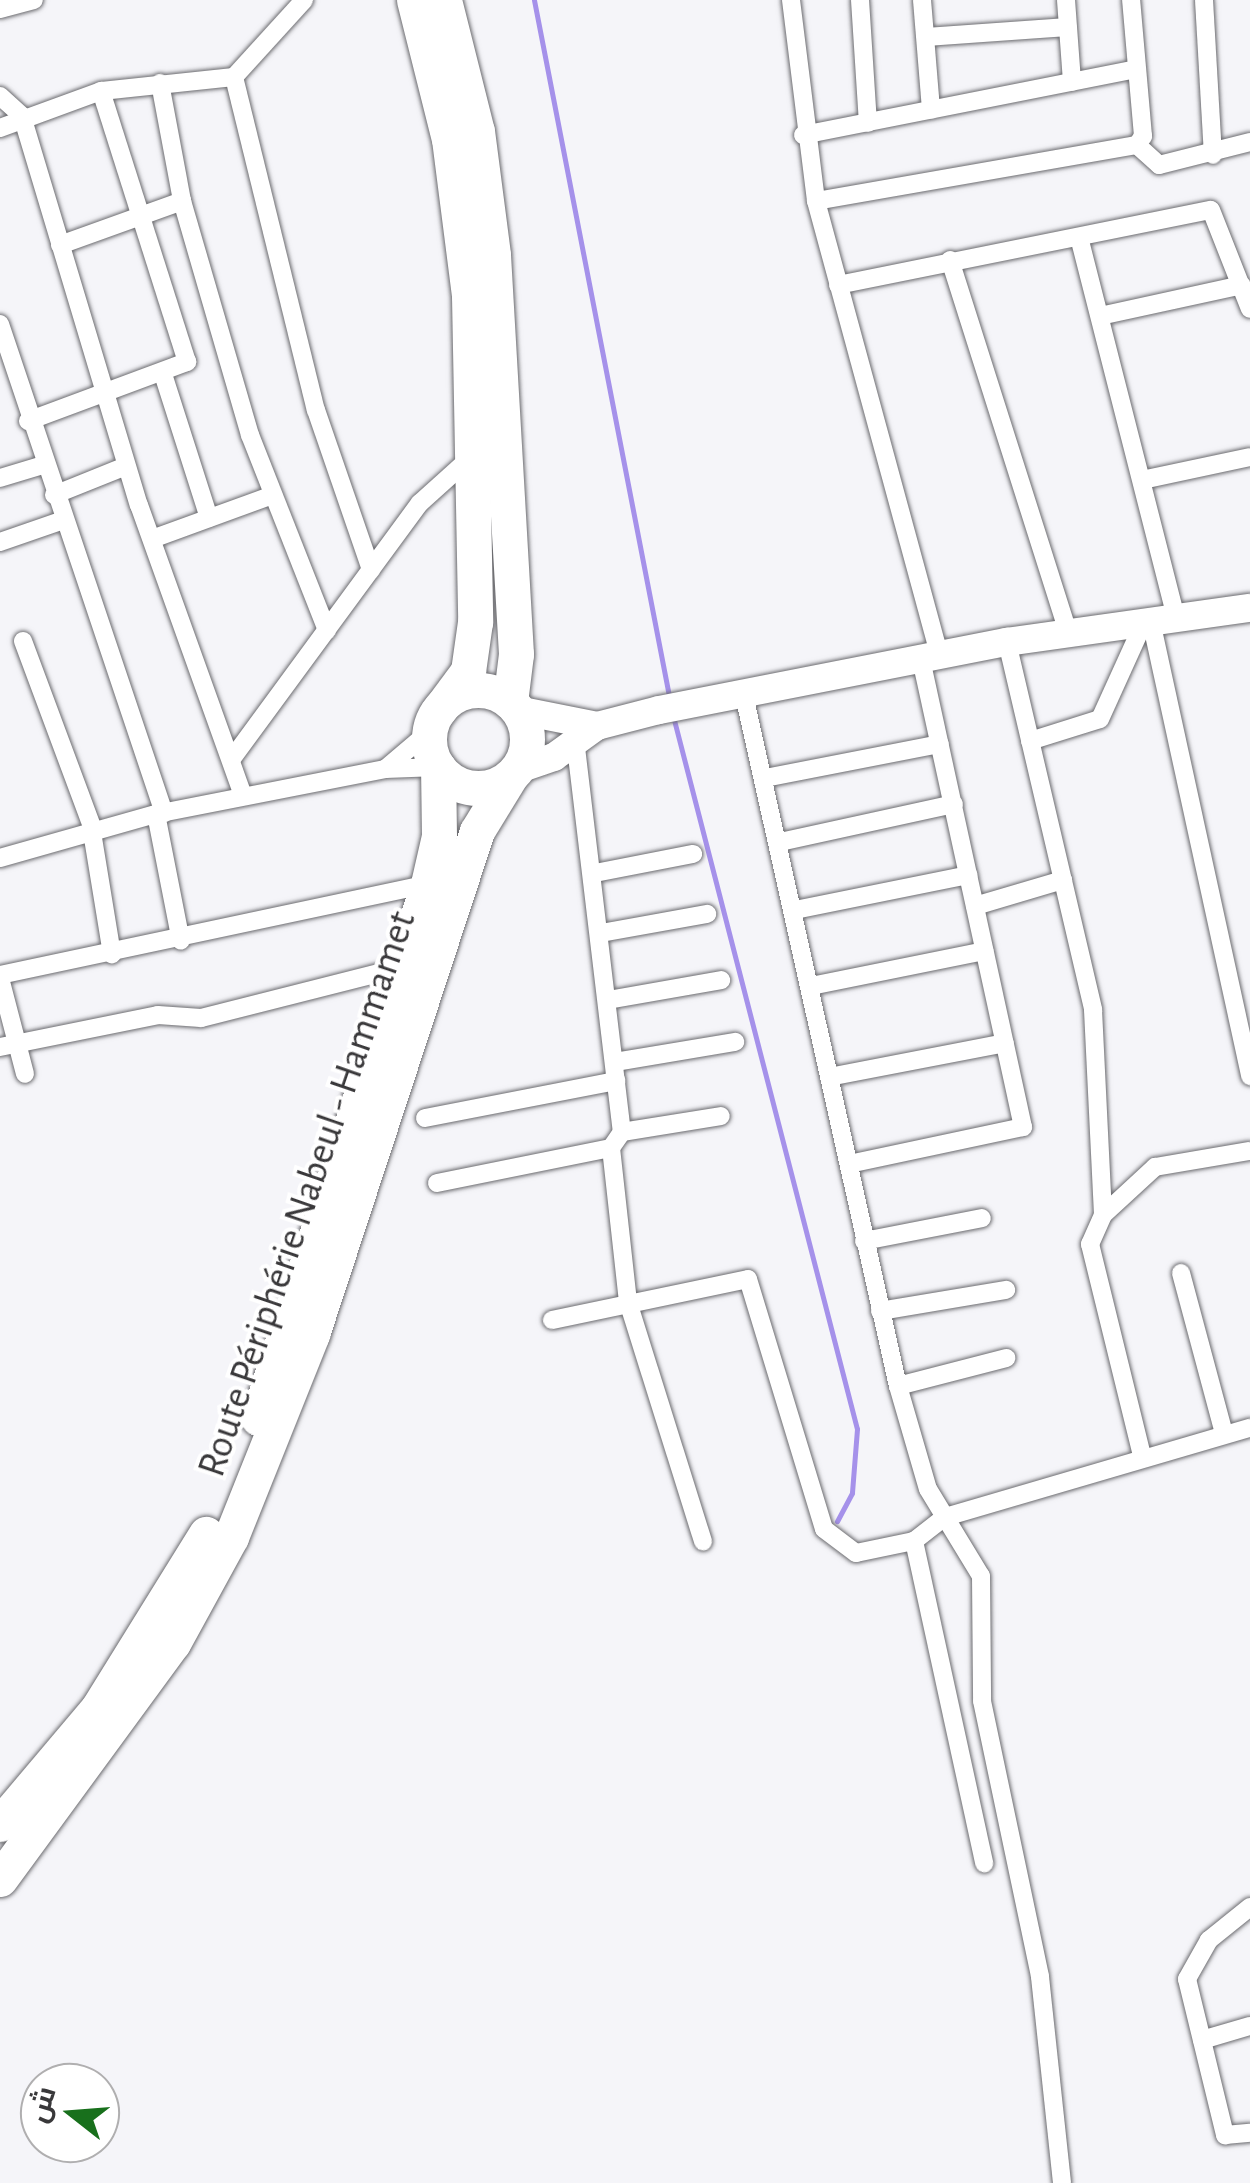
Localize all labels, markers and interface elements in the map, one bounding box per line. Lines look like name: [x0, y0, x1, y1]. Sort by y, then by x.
street label: Route Périphérie Nabeul - Hammamet: [187, 905, 427, 1483]
north arrow: [20, 2063, 120, 2163]
text: ش: [25, 2084, 62, 2126]

